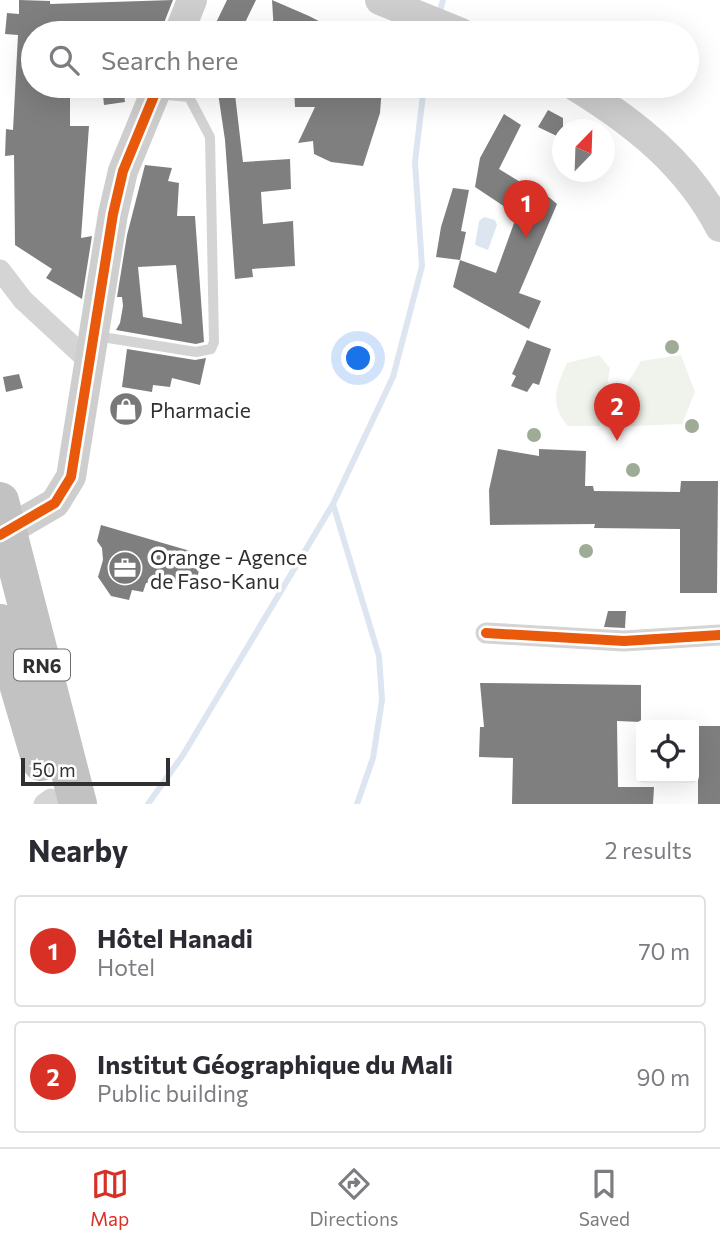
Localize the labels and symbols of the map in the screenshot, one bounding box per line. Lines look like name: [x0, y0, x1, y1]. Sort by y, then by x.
north arrow: [552, 119, 615, 182]
pin: 1: [503, 180, 549, 238]
your location: [341, 341, 375, 375]
pin: 2: [594, 383, 640, 441]
shop icon: Pharmacie: [107, 390, 145, 428]
place label: Pharmacie: [150, 397, 251, 422]
place label: Orange - Agence de Faso-Kanu: [150, 544, 307, 593]
office icon: Orange - Agence de Faso-Kanu: [106, 549, 144, 587]
road number: RN6: [14, 650, 70, 680]
scale bar: [21, 755, 170, 787]

